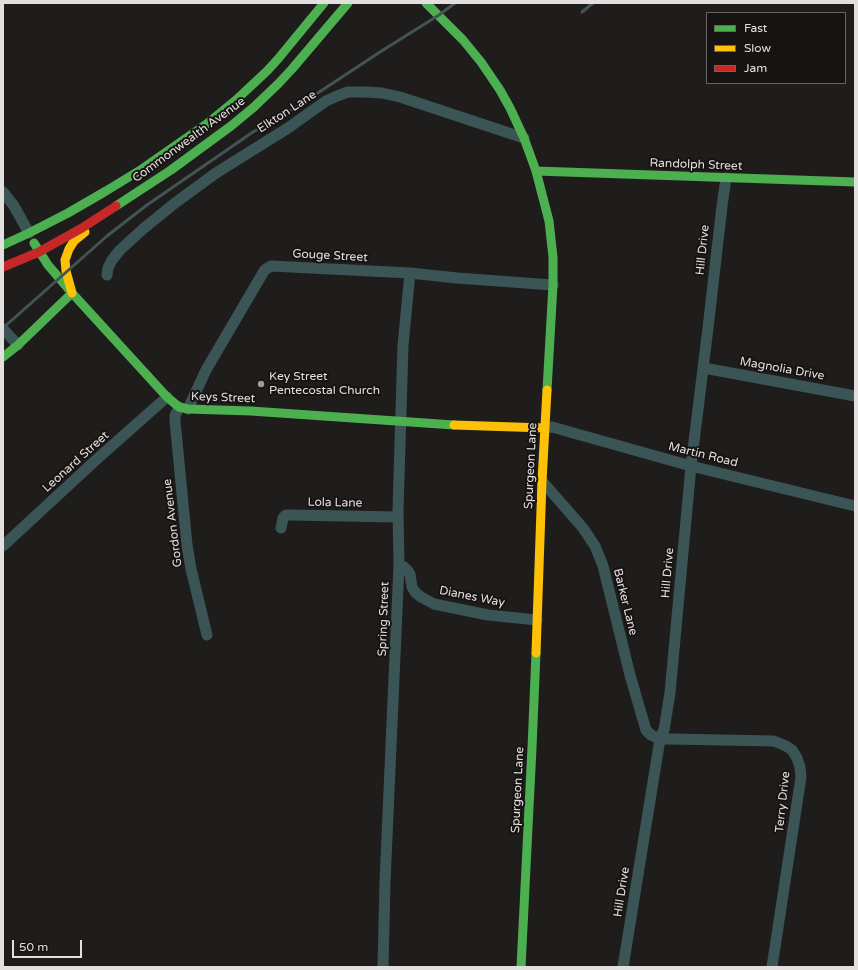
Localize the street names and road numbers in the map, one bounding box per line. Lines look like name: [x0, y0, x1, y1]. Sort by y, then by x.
street label: Elkton Lane: [255, 88, 319, 136]
street label: Commonwealth Avenue: [130, 94, 248, 186]
street label: Randolph Street: [649, 156, 743, 174]
street label: Hill Drive: [693, 224, 713, 276]
street label: Gouge Street: [292, 247, 368, 265]
street label: Magnolia Drive: [738, 354, 826, 384]
street label: Keys Street: [191, 390, 255, 406]
street label: Spurgeon Lane: [522, 422, 540, 510]
street label: Leonard Street: [40, 428, 112, 496]
street label: Martin Road: [667, 439, 739, 471]
street label: Gordon Avenue: [160, 478, 186, 568]
street label: Lola Lane: [307, 495, 363, 511]
street label: Hill Drive: [659, 547, 677, 599]
street label: Barker Lane: [610, 567, 640, 637]
street label: Spring Street: [376, 581, 392, 657]
street label: Dianes Way: [438, 584, 506, 610]
street label: Spurgeon Lane: [509, 746, 527, 834]
street label: Terry Drive: [773, 771, 793, 833]
street label: Hill Drive: [611, 866, 633, 918]

